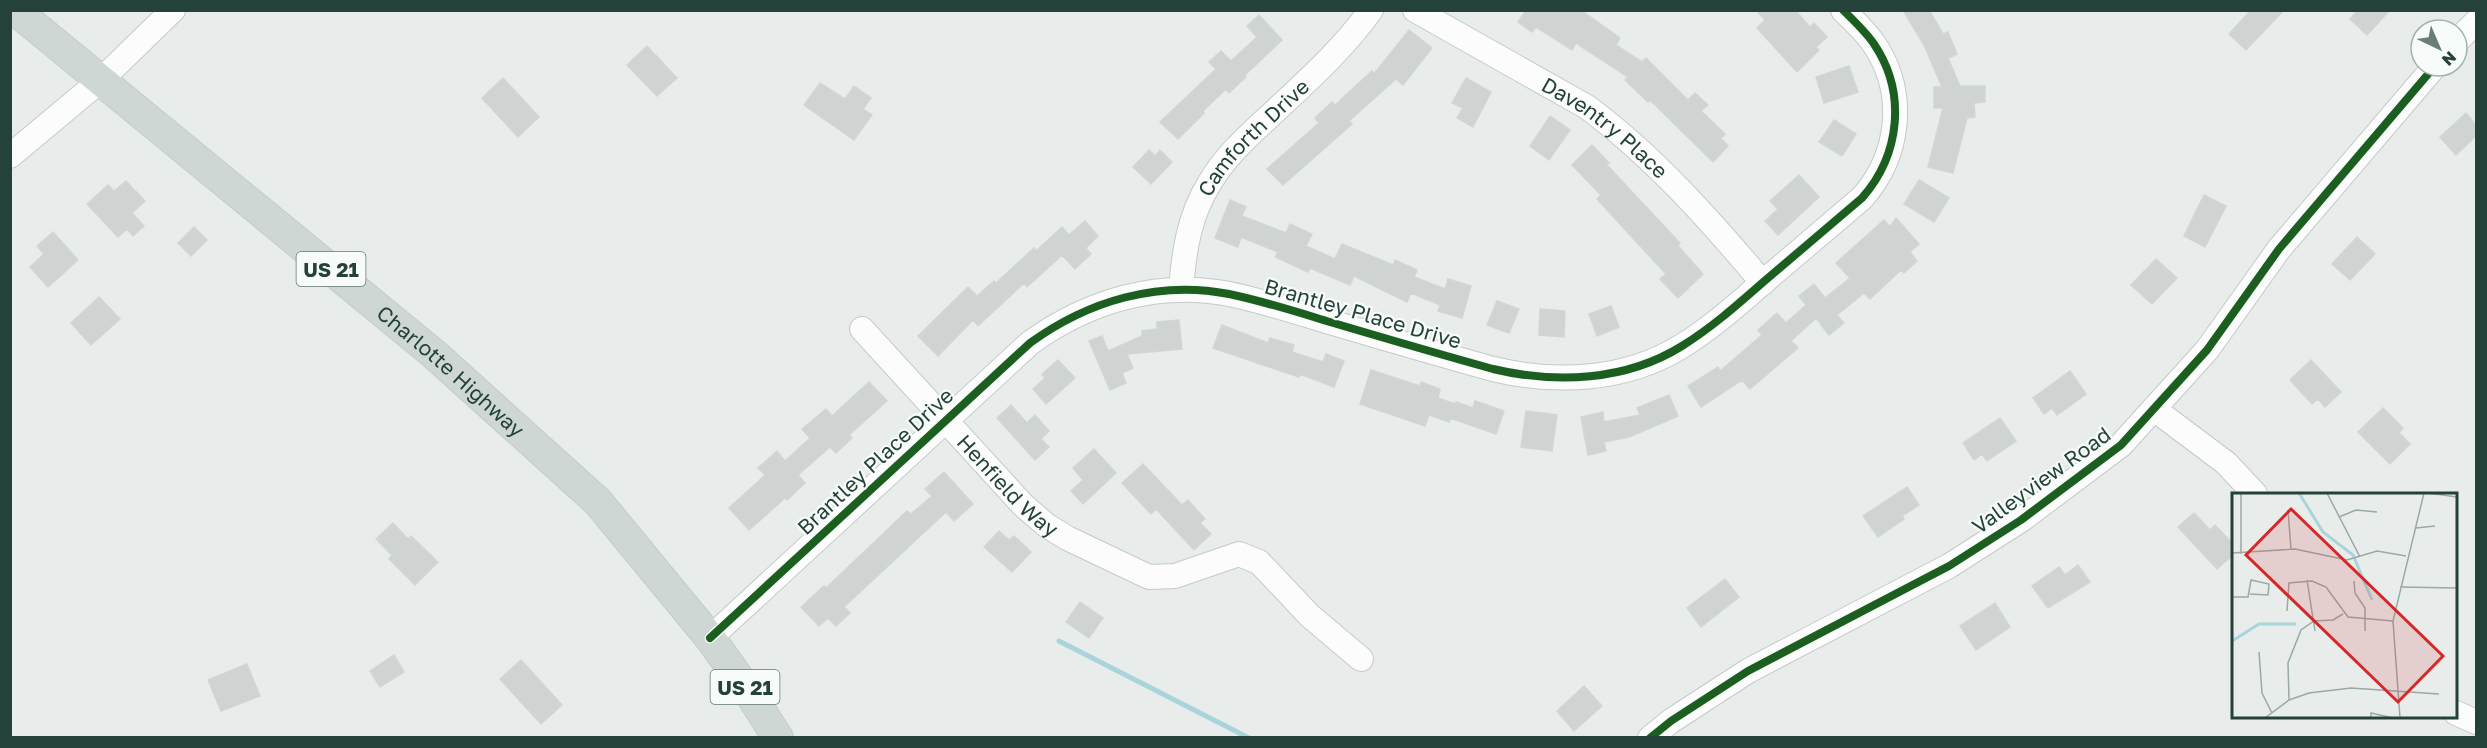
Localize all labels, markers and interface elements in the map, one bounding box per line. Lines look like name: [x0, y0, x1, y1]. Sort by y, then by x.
north arrow: [2409, 18, 2469, 78]
text: N: [2438, 47, 2461, 70]
street label: Daventry Place: [1537, 71, 1674, 184]
street label: Camforth Drive: [1192, 73, 1314, 201]
road number: US 21: [296, 252, 366, 286]
street label: Brantley Place Drive: [1262, 272, 1464, 354]
street label: Charlotte Highway: [372, 300, 530, 443]
street label: Brantley Place Drive: [792, 382, 958, 540]
street label: Valleyview Road: [1967, 421, 2115, 539]
street label: Henfield Way: [952, 429, 1063, 542]
inset map: [2232, 493, 2457, 718]
road number: US 21: [710, 670, 780, 704]

